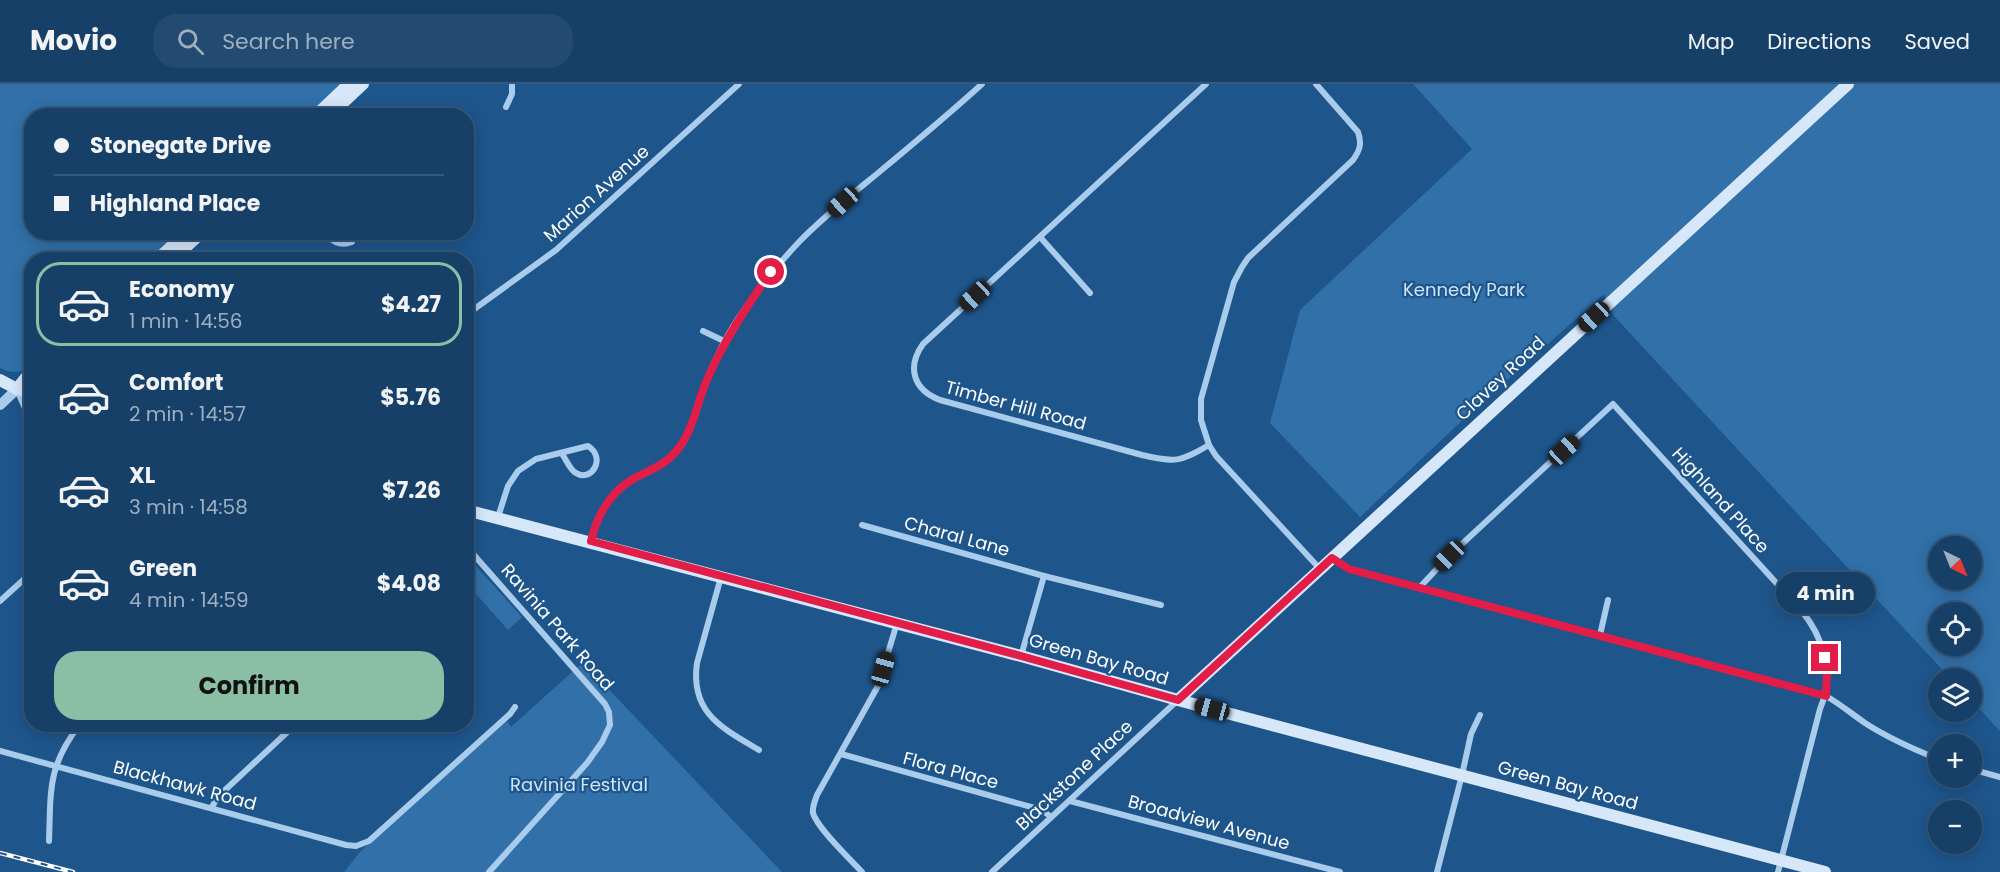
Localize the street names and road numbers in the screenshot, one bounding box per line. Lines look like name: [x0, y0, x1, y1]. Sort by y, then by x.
street label: Marion Avenue: [538, 139, 654, 247]
street label: Clavey Road: [1450, 330, 1550, 426]
street label: Timber Hill Road: [943, 374, 1089, 436]
street label: Highland Place: [1667, 442, 1775, 558]
street label: Charal Lane: [901, 510, 1013, 562]
street label: Ravinia Park Road: [496, 558, 620, 696]
street label: Green Bay Road: [1026, 627, 1172, 691]
street label: Blackstone Place: [1010, 714, 1138, 836]
street label: Flora Place: [901, 745, 1001, 795]
street label: Blackhawk Road: [111, 754, 259, 816]
street label: Green Bay Road: [1495, 754, 1641, 816]
street label: Broadview Avenue: [1125, 788, 1293, 856]

